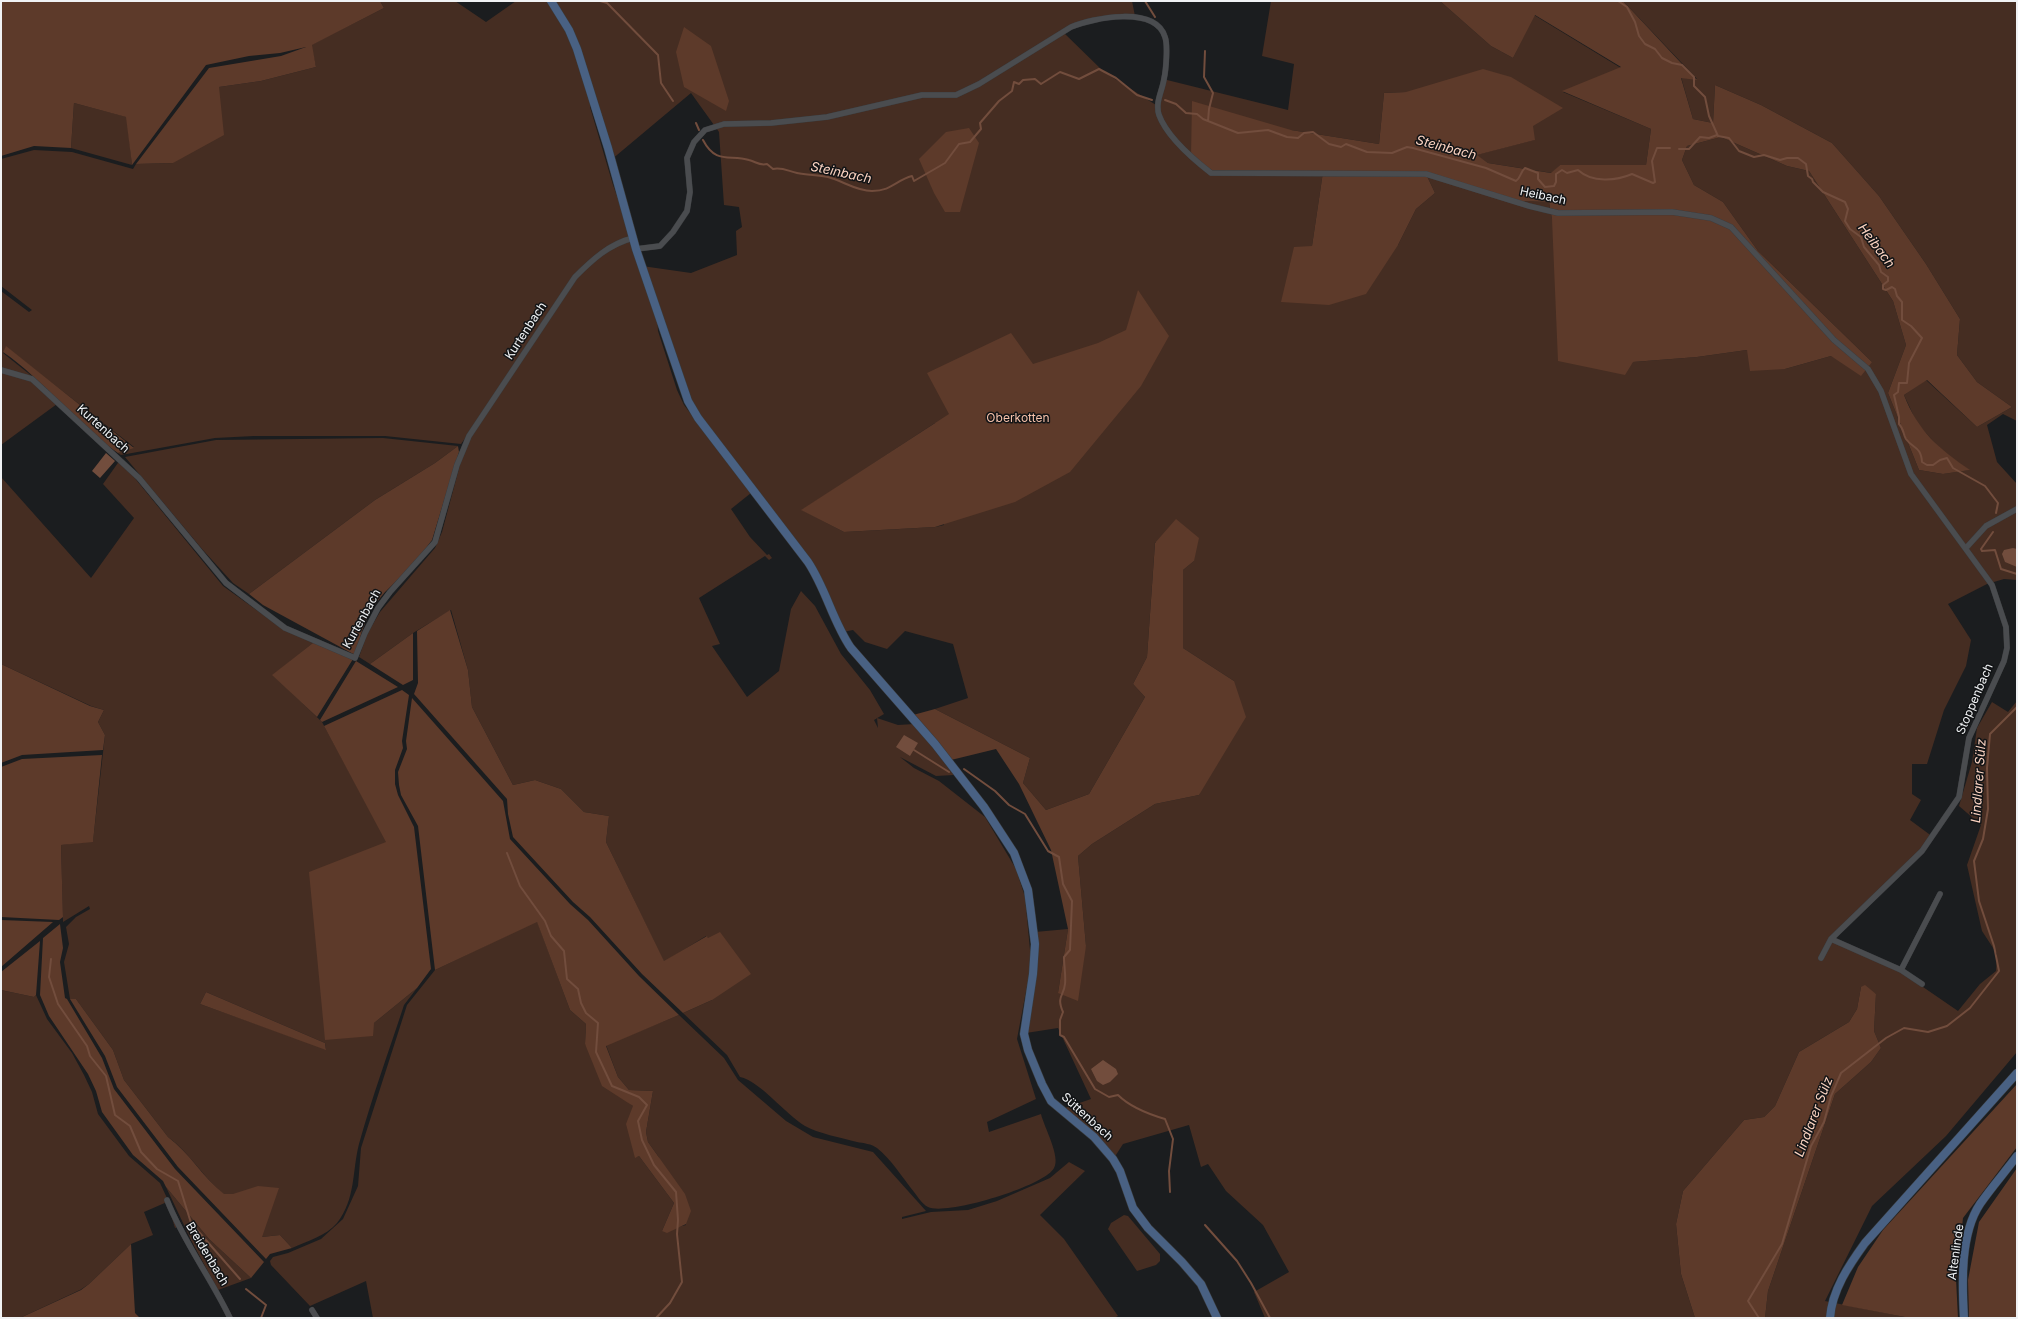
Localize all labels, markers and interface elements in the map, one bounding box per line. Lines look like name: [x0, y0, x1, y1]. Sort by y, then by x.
water label: Steinbach: [1414, 132, 1478, 164]
water label: Steinbach: [809, 159, 873, 187]
street label: Heibach: [1519, 184, 1567, 208]
water label: Heibach: [1854, 221, 1898, 271]
street label: Kurtenbach: [502, 300, 550, 362]
street label: Kurtenbach: [74, 402, 132, 456]
park label: Oberkotten: [986, 411, 1050, 425]
street label: Kurtenbach: [340, 587, 384, 651]
street label: Stoppenbach: [1954, 661, 1996, 737]
water label: Lindlarer Sülz: [1968, 738, 1990, 824]
water label: Lindlarer Sülz: [1792, 1075, 1836, 1159]
street label: Süttenbach: [1058, 1090, 1116, 1144]
street label: Breidenbach: [182, 1220, 232, 1288]
street label: Altenlinde: [1945, 1223, 1967, 1281]

